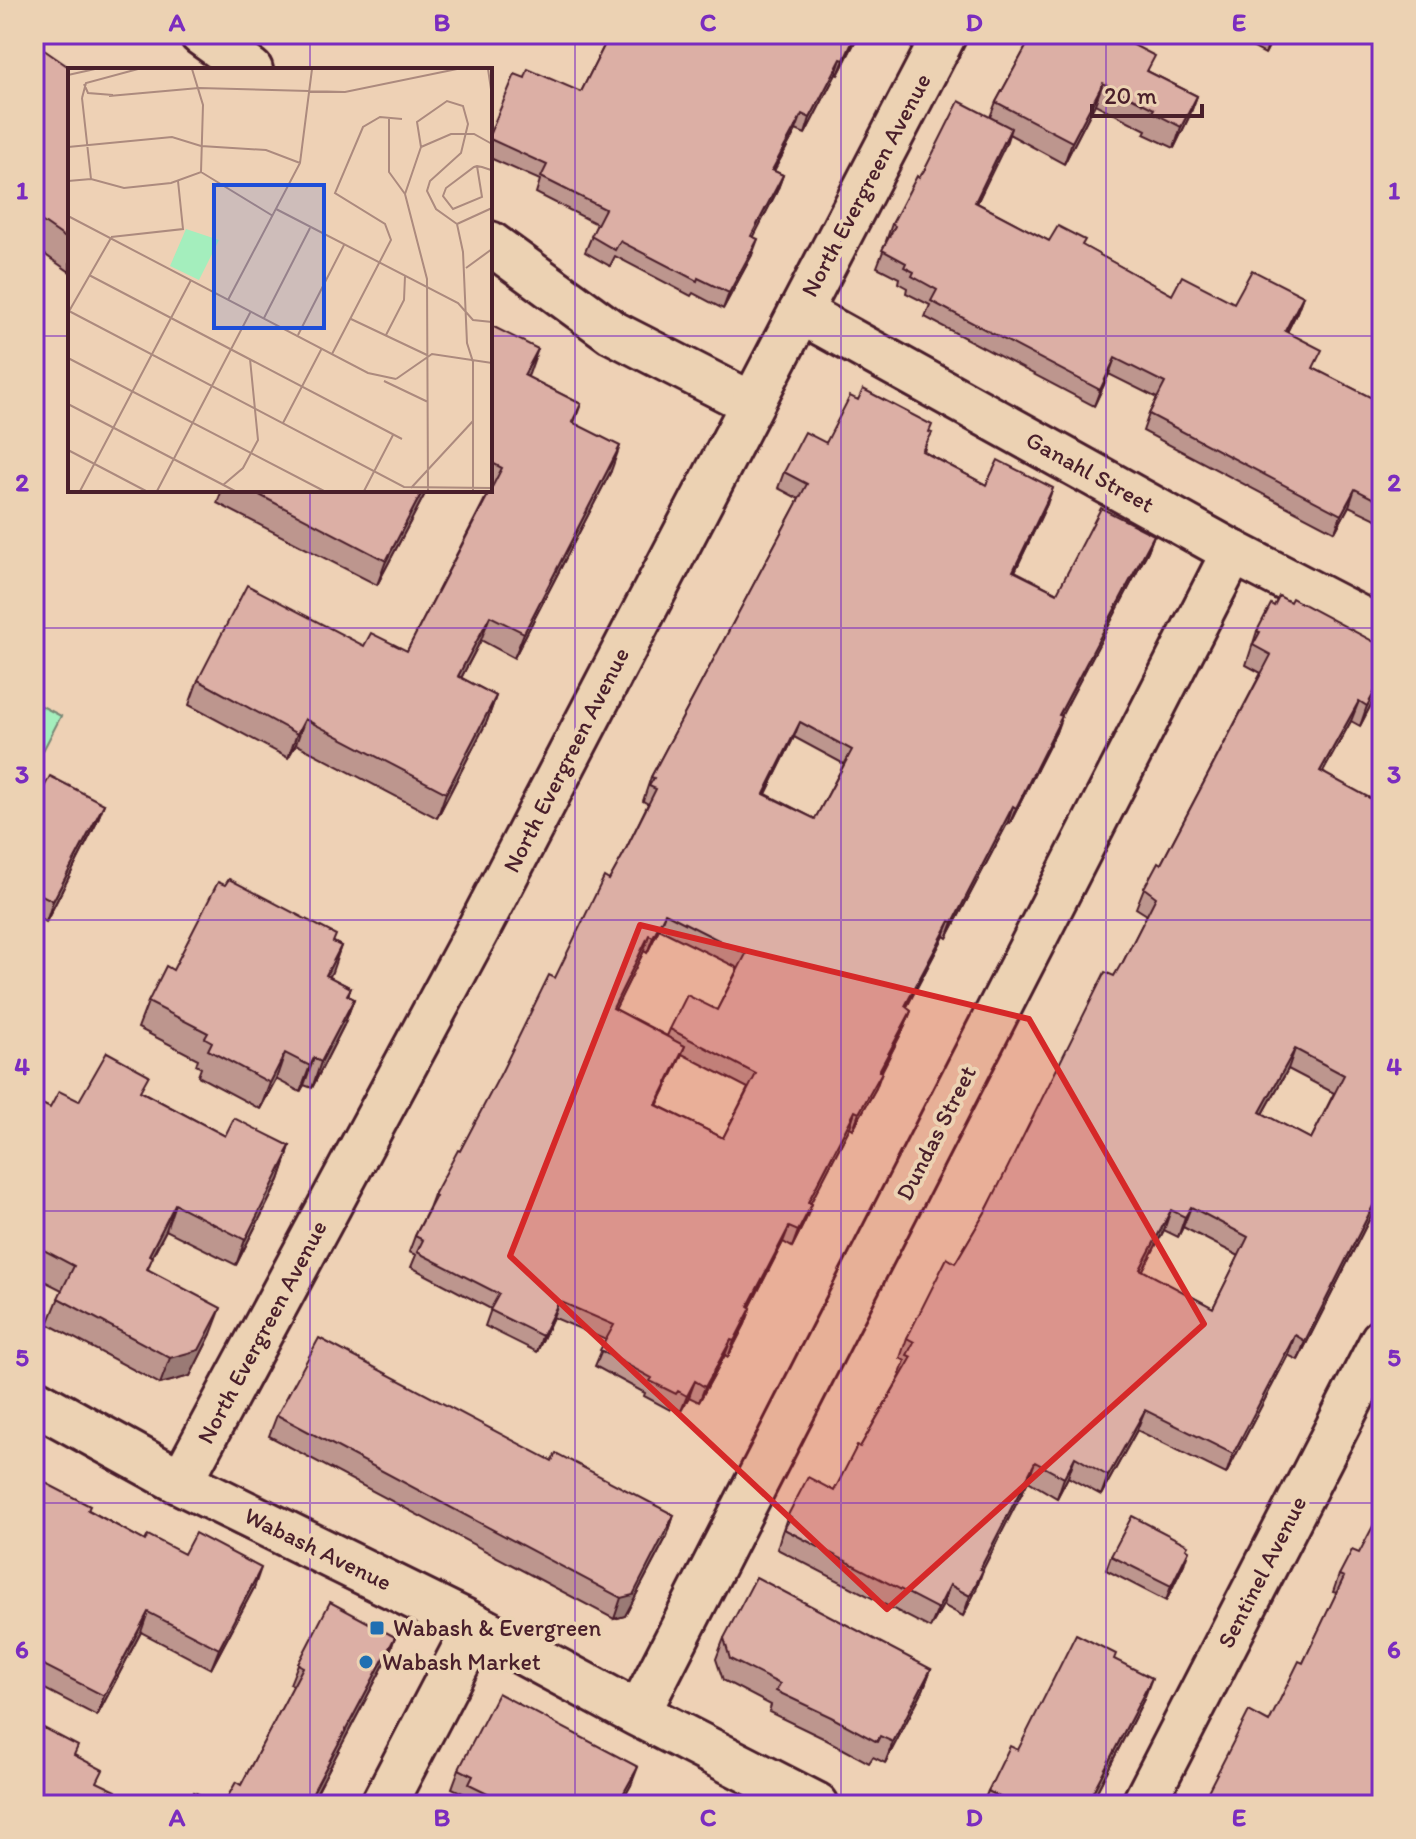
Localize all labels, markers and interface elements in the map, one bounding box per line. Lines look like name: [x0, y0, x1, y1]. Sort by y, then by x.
text: A: [168, 6, 186, 38]
text: B: [434, 6, 451, 38]
text: C: [700, 6, 717, 38]
text: D: [965, 6, 983, 38]
text: E: [1232, 6, 1246, 38]
inset map: [68, 68, 492, 492]
street label: North Evergreen Avenue: [794, 68, 937, 301]
scale bar: [1092, 68, 1202, 118]
text: 20 m: [1104, 81, 1157, 110]
text: 1: [16, 174, 28, 206]
text: 1: [1388, 174, 1400, 206]
street label: Ganahl Street: [1021, 424, 1160, 519]
text: 2: [15, 466, 29, 498]
text: 2: [1387, 466, 1401, 498]
street label: North Evergreen Avenue: [496, 642, 635, 877]
text: 3: [15, 758, 29, 790]
text: 3: [1387, 758, 1401, 790]
text: 4: [14, 1050, 30, 1082]
text: 4: [1386, 1050, 1402, 1082]
street label: Dundas Street: [889, 1061, 982, 1205]
street label: North Evergreen Avenue: [190, 1215, 333, 1448]
text: 5: [15, 1341, 29, 1373]
text: 5: [1387, 1341, 1401, 1373]
street label: Sentinel Avenue: [1211, 1491, 1312, 1653]
street label: Wabash Avenue: [240, 1500, 397, 1597]
place label: Wabash & Evergreen: [393, 1613, 602, 1642]
marker: Wabash & Evergreen: [368, 1619, 386, 1637]
text: 6: [15, 1633, 29, 1665]
text: 6: [1387, 1633, 1401, 1665]
place label: Wabash Market: [382, 1647, 541, 1676]
marker: Wabash Market: [357, 1653, 375, 1671]
text: A: [168, 1801, 186, 1833]
text: B: [434, 1801, 451, 1833]
text: C: [700, 1801, 717, 1833]
text: D: [965, 1801, 983, 1833]
text: E: [1232, 1801, 1246, 1833]

